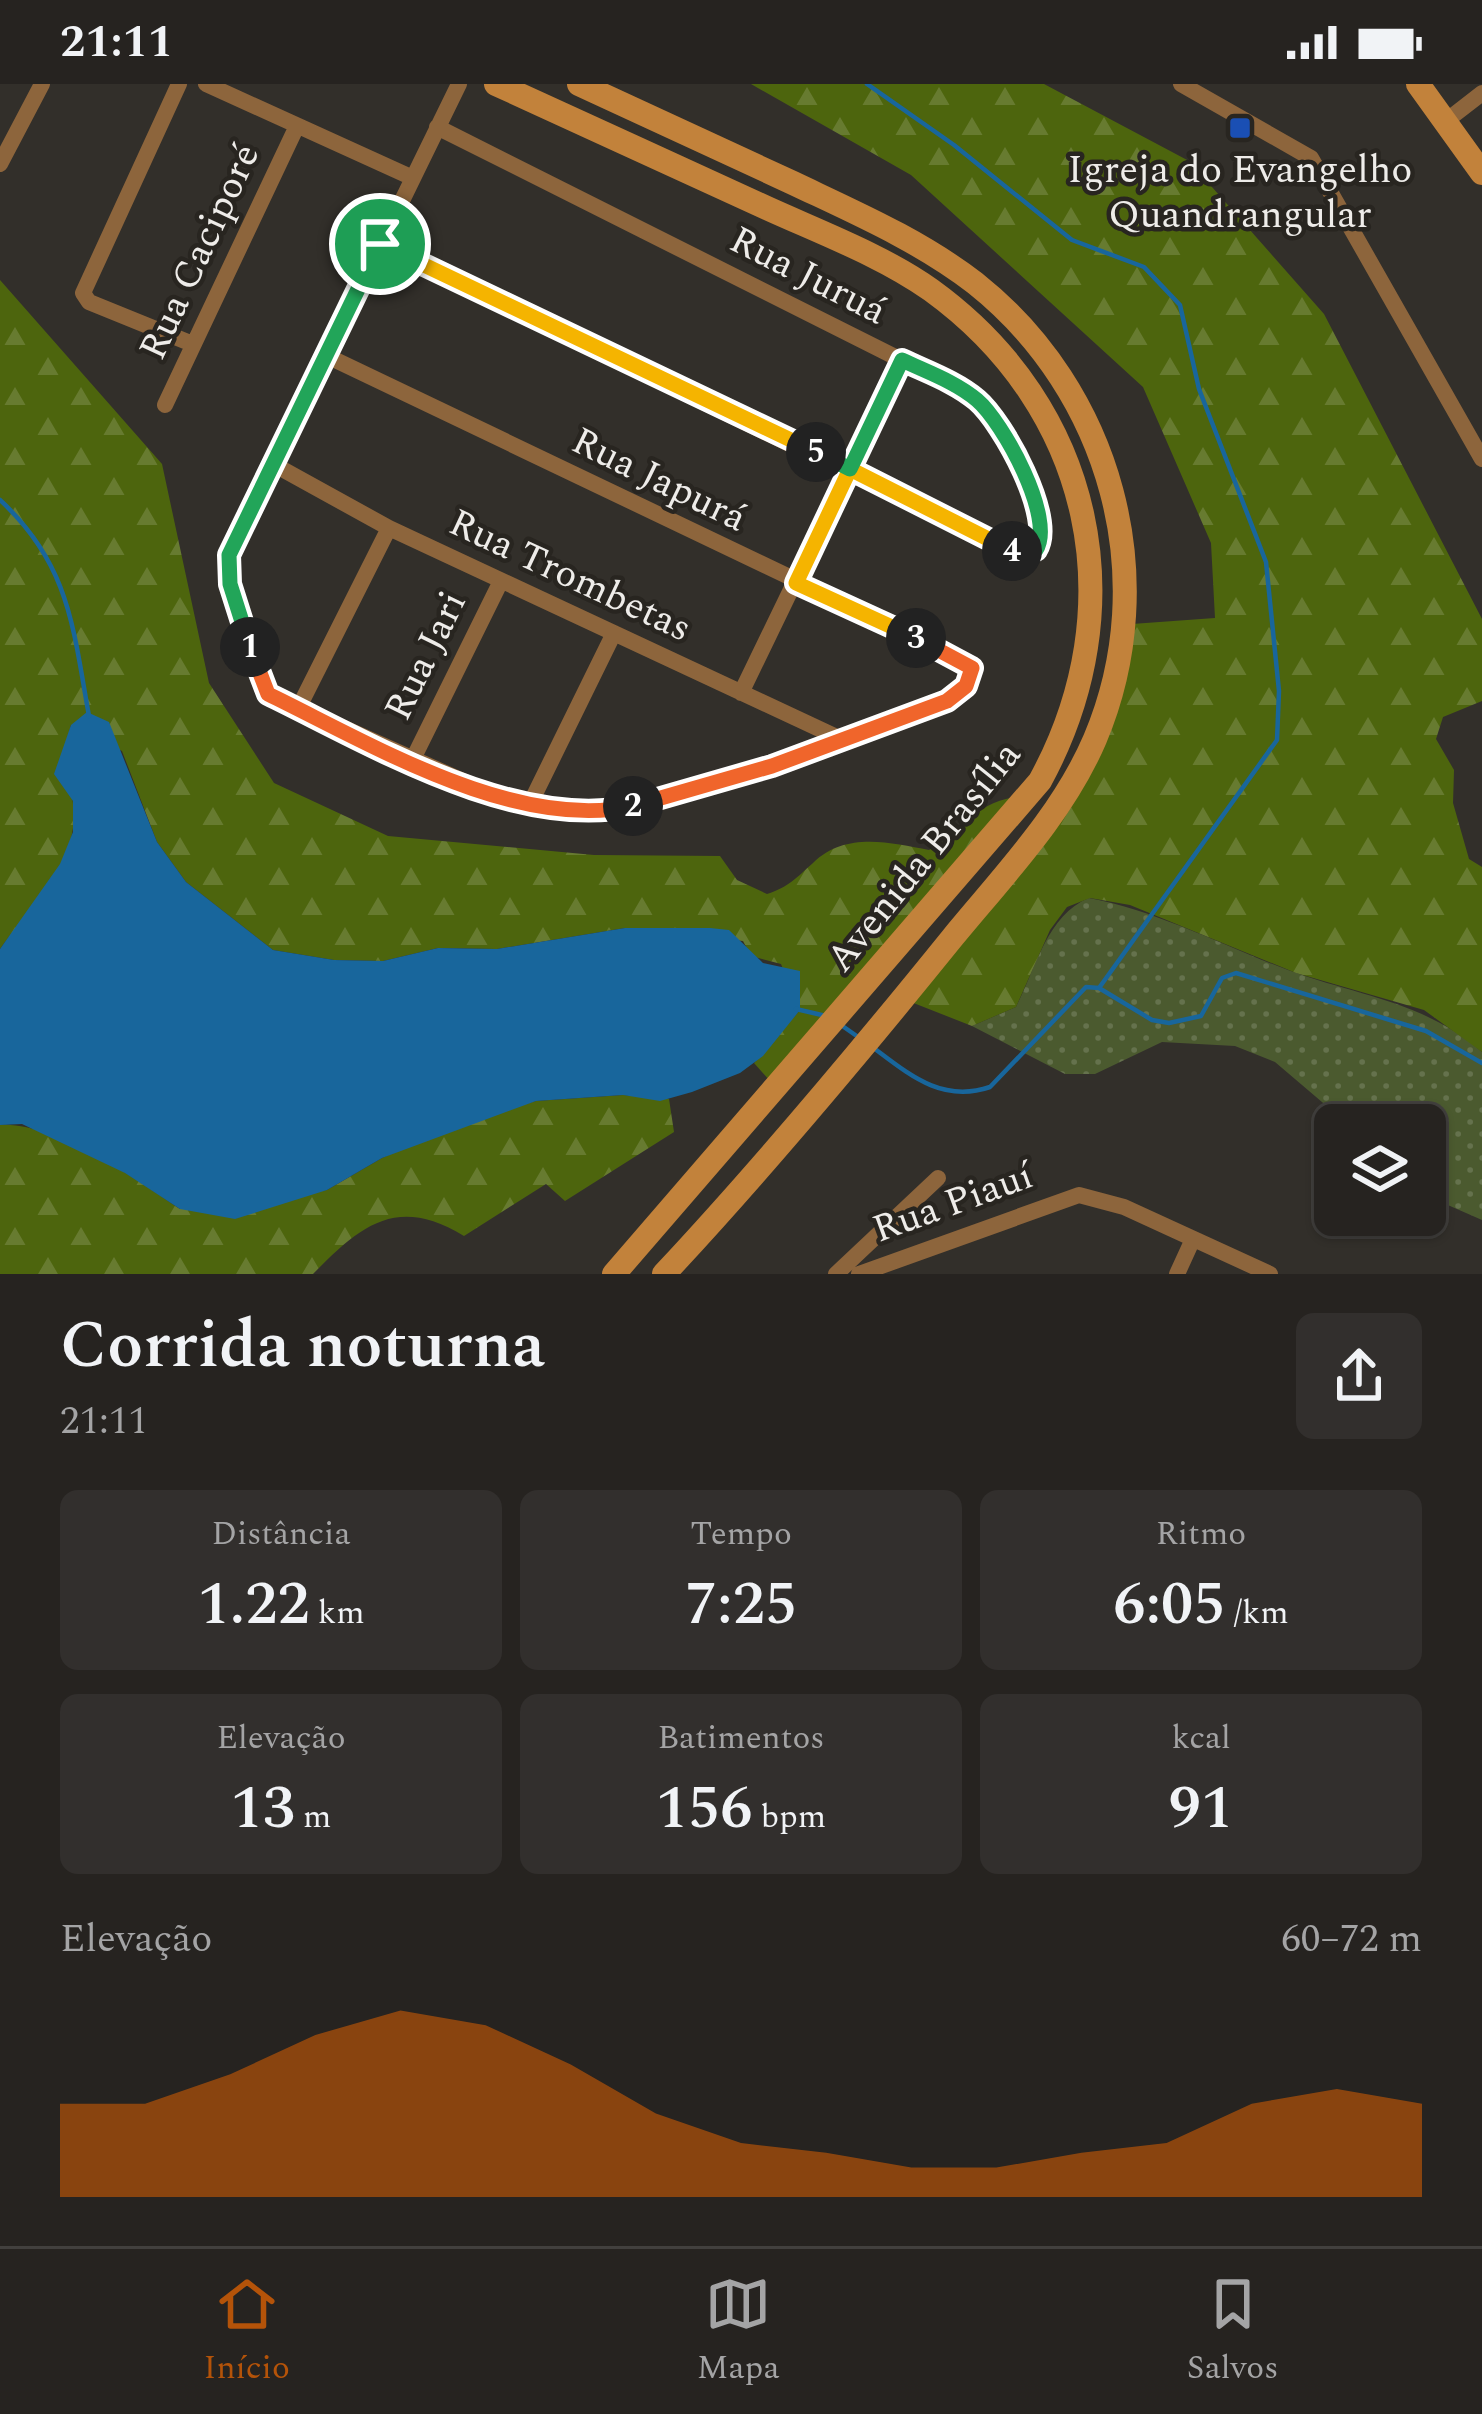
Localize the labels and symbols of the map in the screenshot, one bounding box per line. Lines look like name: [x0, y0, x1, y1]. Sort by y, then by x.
marker: Igreja do Evangelho Quandrangular: [1227, 115, 1253, 141]
street label: Rua Caciporé: [124, 134, 276, 370]
place label: Igreja do Evangelho Quandrangular: [1068, 141, 1412, 245]
pin: [329, 193, 431, 295]
street label: Rua Juruá: [719, 211, 897, 341]
street label: Rua Japurá: [561, 412, 757, 548]
pin: 5: [786, 422, 846, 482]
street label: Rua Trombetas: [439, 494, 701, 658]
pin: 4: [982, 521, 1042, 581]
street label: Rua Jari: [369, 581, 483, 731]
pin: 3: [886, 608, 946, 668]
pin: 1: [220, 617, 280, 677]
street label: Avenida Brasília: [812, 728, 1036, 986]
pin: 2: [603, 776, 663, 836]
street label: Rua Piauí: [865, 1146, 1043, 1259]

